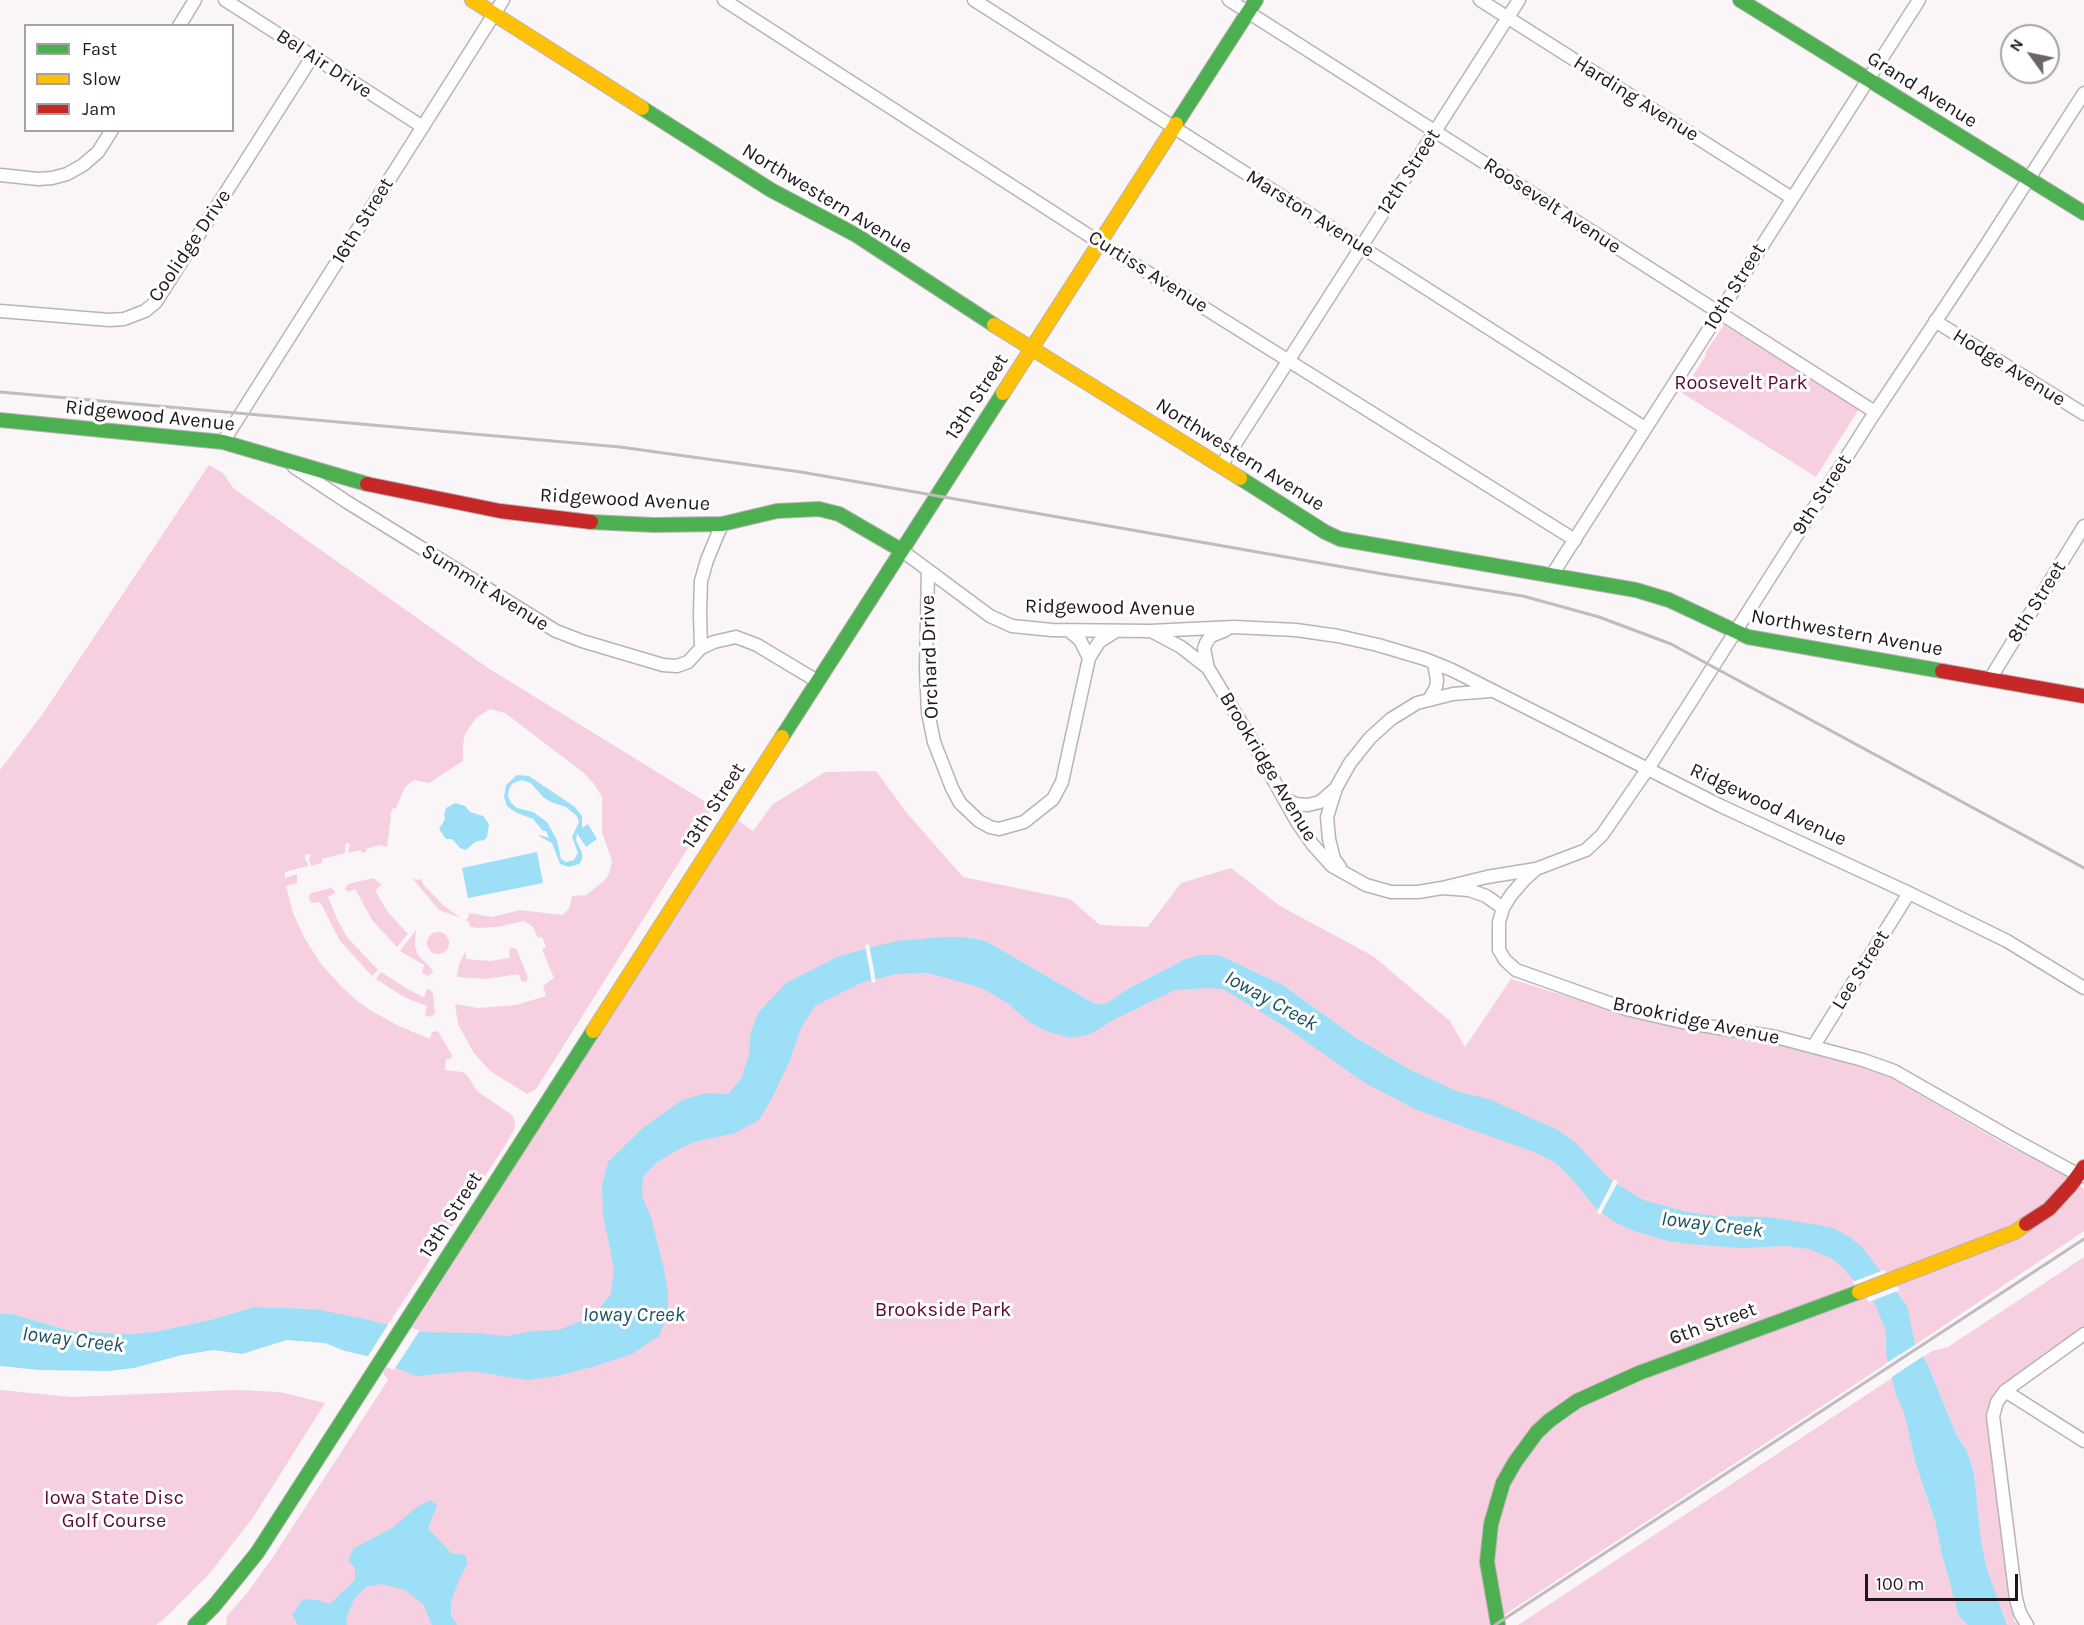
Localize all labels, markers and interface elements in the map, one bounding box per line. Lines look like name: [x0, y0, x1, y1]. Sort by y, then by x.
legend: [24, 24, 234, 132]
street label: Bel Air Drive: [272, 24, 376, 104]
north arrow: [2000, 24, 2060, 84]
text: N: [2005, 35, 2027, 55]
text: Fast: [82, 38, 117, 60]
street label: Grand Avenue: [1862, 47, 1982, 133]
street label: Harding Avenue: [1569, 51, 1703, 147]
text: Slow: [82, 68, 121, 90]
text: Jam: [82, 98, 116, 120]
street label: 12th Street: [1372, 125, 1446, 219]
street label: Northwestern Avenue: [738, 139, 916, 259]
street label: Roosevelt Avenue: [1479, 153, 1625, 259]
street label: Marston Avenue: [1241, 165, 1379, 263]
street label: 16th Street: [327, 173, 399, 269]
street label: Coolidge Drive: [144, 185, 236, 307]
street label: Curtiss Avenue: [1084, 226, 1212, 318]
street label: 10th Street: [1699, 239, 1771, 335]
street label: Hodge Avenue: [1948, 324, 2070, 412]
street label: 13th Street: [940, 350, 1014, 444]
park label: Roosevelt Park: [1674, 371, 1808, 395]
street label: Northwestern Avenue: [1151, 393, 1329, 517]
street label: Ridgewood Avenue: [64, 395, 236, 437]
street label: 9th Street: [1787, 450, 1857, 540]
street label: Ridgewood Avenue: [539, 484, 711, 516]
street label: Summit Avenue: [417, 539, 553, 637]
street label: 8th Street: [2003, 557, 2071, 647]
street label: Orchard Drive: [916, 595, 944, 719]
street label: Ridgewood Avenue: [1025, 595, 1195, 621]
street label: Northwestern Avenue: [1749, 604, 1945, 662]
street label: Brookridge Avenue: [1214, 688, 1322, 846]
street label: Ridgewood Avenue: [1686, 758, 1850, 852]
street label: 13th Street: [677, 759, 751, 853]
street label: Lee Street: [1827, 926, 1895, 1014]
water label: Ioway Creek: [1220, 965, 1322, 1037]
street label: Brookridge Avenue: [1610, 992, 1782, 1050]
street label: 13th Street: [414, 1168, 488, 1262]
water label: Ioway Creek: [1660, 1206, 1764, 1244]
street label: 6th Street: [1666, 1297, 1760, 1351]
park label: Brookside Park: [875, 1298, 1011, 1322]
water label: Ioway Creek: [583, 1302, 685, 1328]
water label: Ioway Creek: [21, 1321, 125, 1359]
park label: Iowa State Disc Golf Course: [44, 1486, 184, 1533]
scale bar: [1868, 1562, 2021, 1600]
text: 100 m: [1876, 1573, 1924, 1595]

